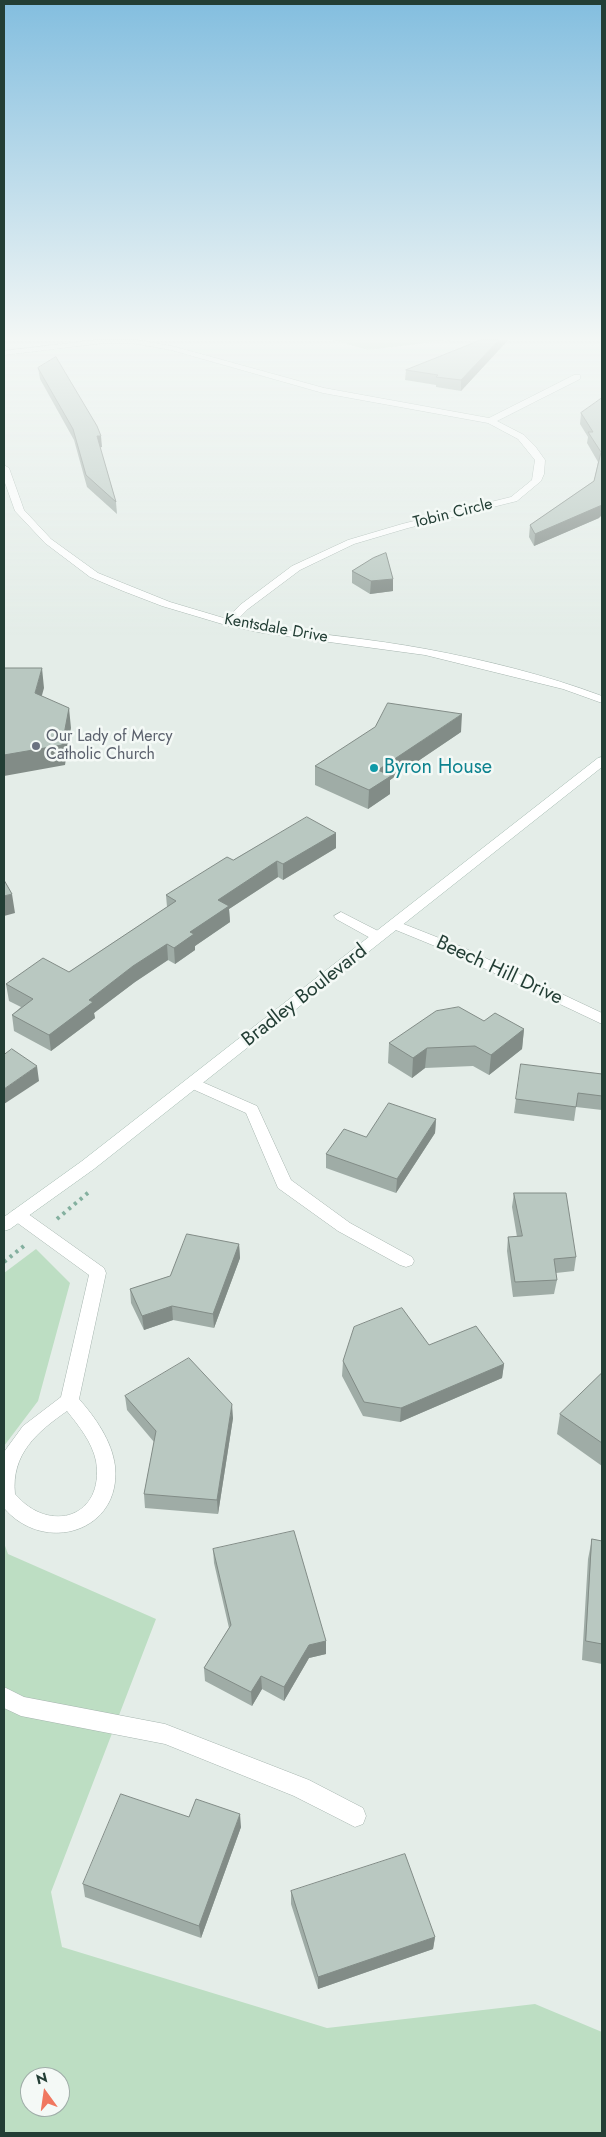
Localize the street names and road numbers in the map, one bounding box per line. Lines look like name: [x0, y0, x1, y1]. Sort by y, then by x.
street label: Tobin Circle: [411, 495, 495, 533]
street label: Kentsdale Drive: [223, 610, 329, 648]
street label: Beech Hill Drive: [432, 931, 566, 1011]
street label: Bradley Boulevard: [238, 940, 372, 1052]

